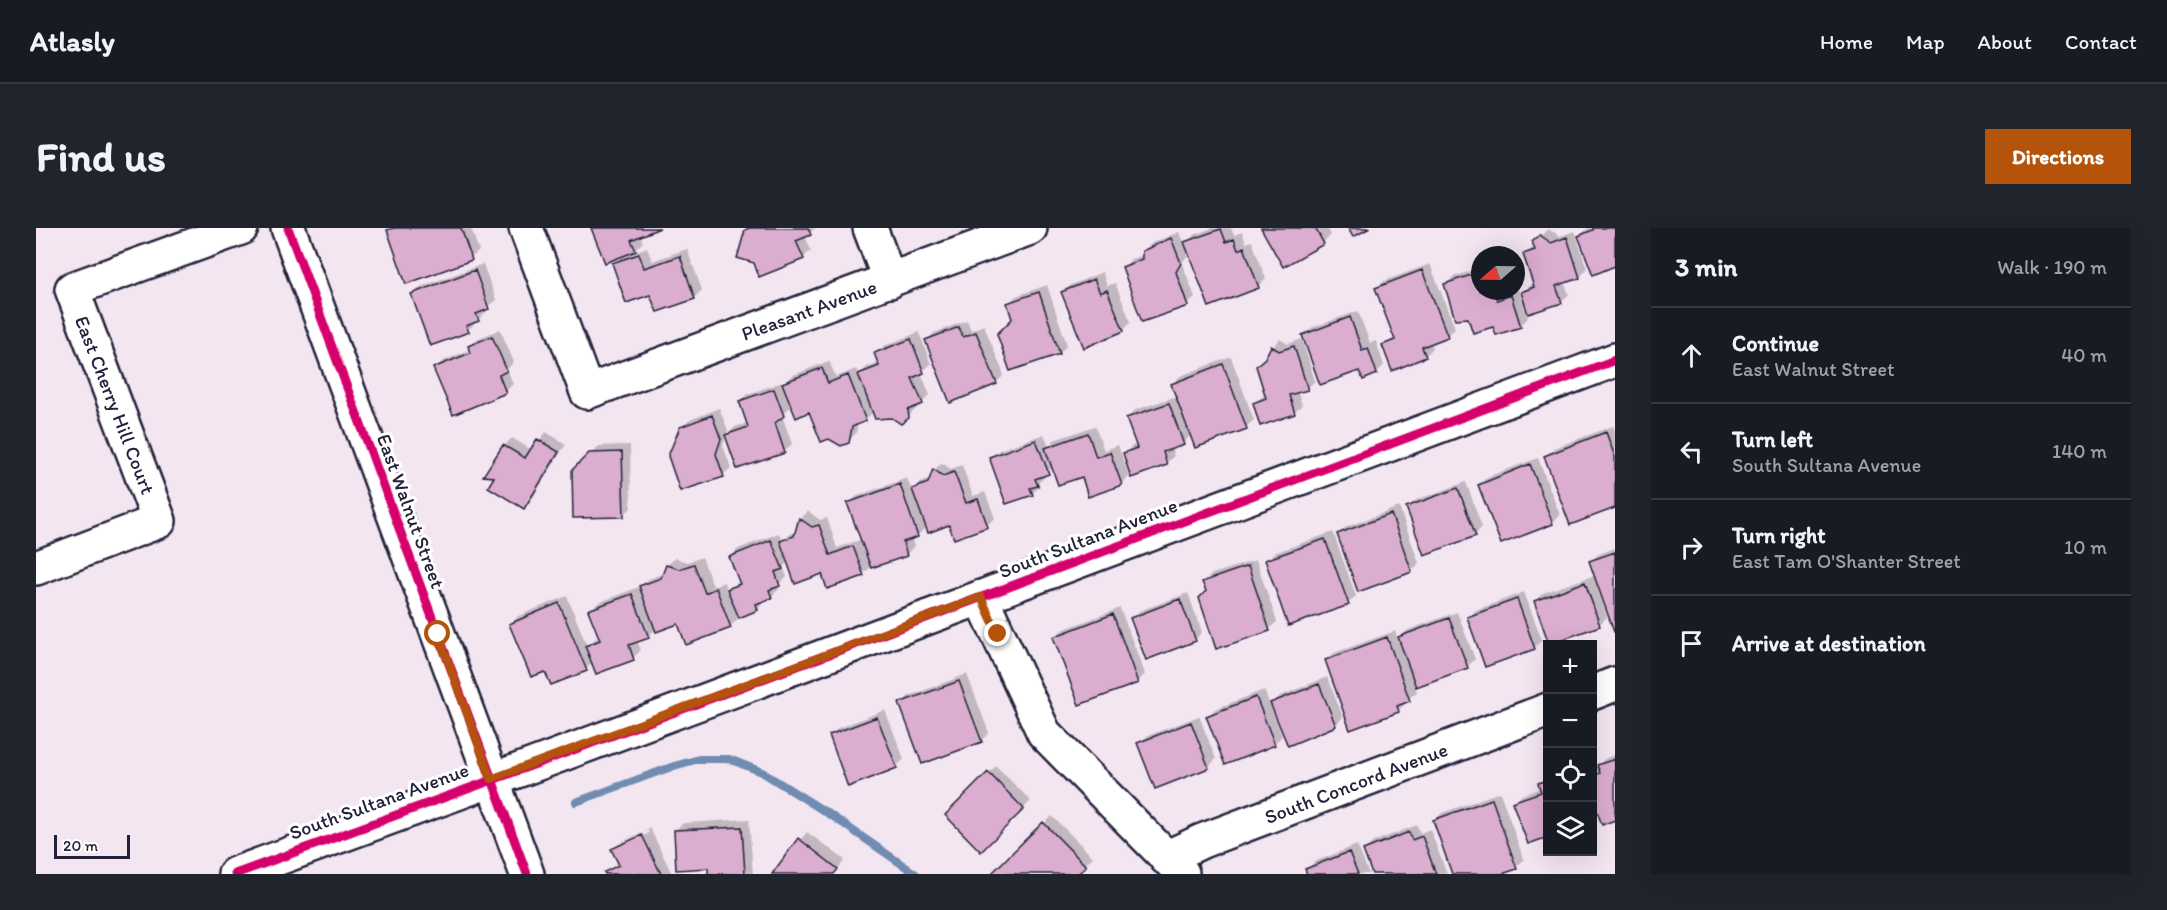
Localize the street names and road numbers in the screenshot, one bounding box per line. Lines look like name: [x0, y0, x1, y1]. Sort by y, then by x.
street label: Pleasant Avenue: [738, 274, 880, 346]
street label: East Cherry Hill Court: [70, 312, 160, 498]
street label: East Walnut Street: [372, 431, 450, 592]
street label: South Sultana Avenue: [995, 493, 1181, 583]
street label: South Concord Avenue: [1261, 737, 1451, 829]
street label: South Sultana Avenue: [286, 757, 472, 845]

